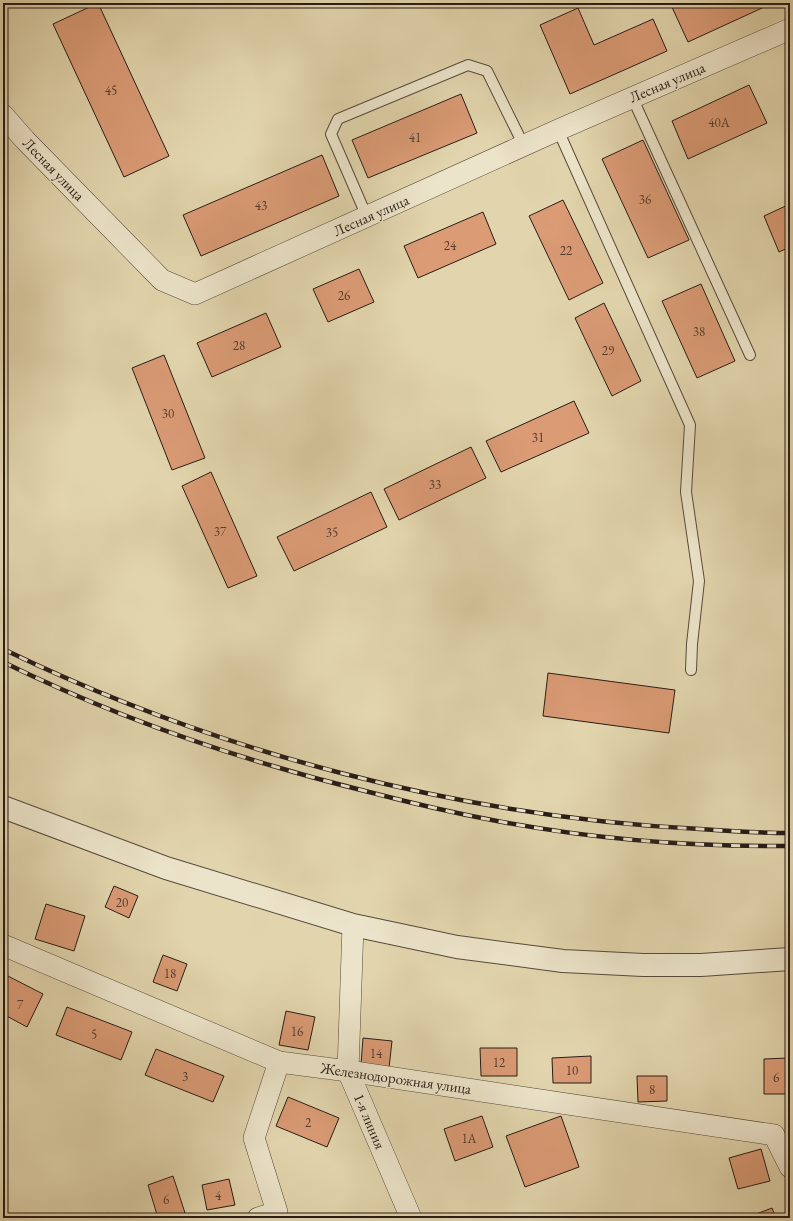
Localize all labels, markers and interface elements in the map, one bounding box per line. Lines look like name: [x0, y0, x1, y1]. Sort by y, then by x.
street label: Лесная улица: [626, 57, 708, 107]
house number: 45: [105, 82, 117, 99]
house number: 40А: [708, 114, 731, 131]
house number: 41: [409, 129, 421, 146]
street label: Лесная улица: [19, 133, 89, 205]
street label: Лесная улица: [330, 190, 412, 240]
house number: 36: [639, 191, 651, 208]
house number: 43: [255, 197, 267, 214]
house number: 24: [444, 237, 457, 254]
house number: 22: [560, 242, 573, 259]
house number: 26: [338, 287, 350, 304]
house number: 38: [693, 323, 705, 340]
house number: 28: [233, 337, 245, 354]
house number: 29: [602, 342, 615, 359]
house number: 30: [162, 405, 174, 422]
house number: 31: [532, 429, 544, 446]
house number: 33: [429, 476, 441, 493]
house number: 37: [214, 523, 227, 540]
house number: 35: [326, 524, 338, 541]
house number: 20: [116, 894, 128, 911]
house number: 18: [164, 965, 176, 982]
house number: 7: [17, 996, 24, 1013]
house number: 16: [291, 1023, 303, 1040]
house number: 5: [91, 1026, 97, 1043]
house number: 14: [370, 1045, 383, 1062]
house number: 12: [493, 1054, 506, 1071]
street label: Железнодорожная улица: [318, 1058, 473, 1098]
house number: 10: [566, 1062, 578, 1079]
house number: 3: [182, 1068, 188, 1085]
house number: 6: [773, 1069, 779, 1086]
house number: 8: [649, 1081, 655, 1098]
street label: 1-я линия: [350, 1090, 390, 1152]
house number: 2: [305, 1114, 312, 1131]
house number: 1А: [461, 1130, 478, 1147]
house number: 4: [215, 1187, 222, 1204]
house number: 6: [163, 1191, 169, 1208]

